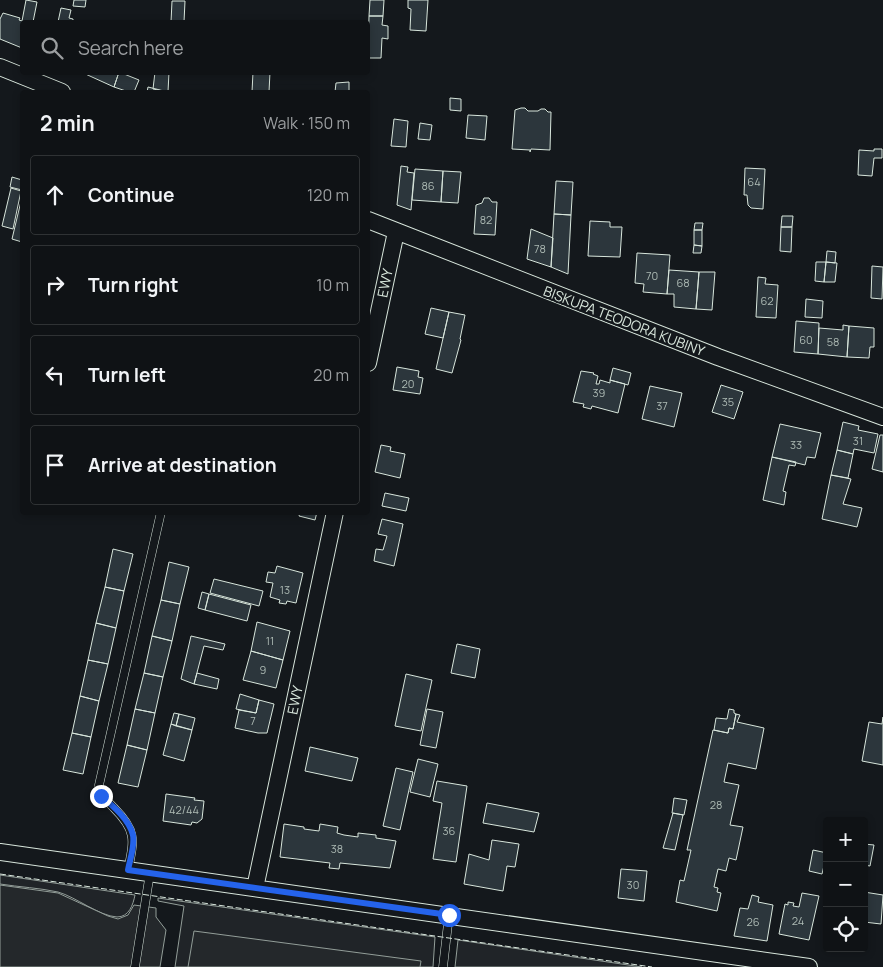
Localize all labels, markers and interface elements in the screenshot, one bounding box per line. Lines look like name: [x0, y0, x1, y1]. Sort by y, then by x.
search box: [20, 20, 370, 75]
icon: search: [38, 34, 66, 62]
text: Search here: [78, 35, 184, 61]
text: 2 min: [40, 109, 95, 137]
text: Walk · 150 m: [263, 112, 350, 134]
house number: 64: [747, 174, 761, 189]
house number: 86: [421, 178, 435, 193]
icon: ahead: [41, 181, 69, 209]
text: Continue: [88, 182, 174, 208]
text: 120 m: [307, 184, 349, 206]
house number: 82: [480, 212, 492, 227]
house number: 78: [534, 241, 546, 256]
street label: EWY: [372, 267, 397, 299]
house number: 70: [646, 268, 658, 283]
icon: right: [41, 271, 69, 299]
text: Turn right: [88, 272, 178, 298]
text: 10 m: [316, 274, 349, 296]
house number: 68: [676, 275, 690, 290]
street label: BISKUPA TEODORA KUBINY: [541, 281, 708, 360]
house number: 62: [760, 293, 774, 308]
house number: 60: [799, 332, 813, 347]
house number: 58: [827, 334, 839, 349]
icon: left: [41, 361, 69, 389]
text: Turn left: [88, 362, 166, 388]
text: 20 m: [313, 364, 349, 386]
house number: 20: [402, 376, 414, 391]
house number: 39: [593, 385, 606, 400]
house number: 35: [722, 394, 734, 409]
house number: 37: [656, 398, 668, 413]
house number: 31: [853, 433, 863, 448]
house number: 33: [790, 437, 802, 452]
icon: arrive: [41, 451, 69, 479]
text: Arrive at destination: [88, 452, 277, 478]
house number: 13: [280, 582, 290, 597]
house number: 11: [266, 633, 274, 648]
house number: 9: [260, 662, 267, 677]
street label: EWY: [282, 684, 307, 716]
house number: 7: [250, 713, 256, 728]
route end: [90, 785, 113, 808]
house number: 28: [710, 797, 722, 812]
house number: 42/44: [169, 802, 199, 817]
map controls: [823, 817, 868, 952]
button: +: [823, 817, 868, 862]
house number: 36: [443, 823, 456, 838]
house number: 38: [331, 841, 343, 856]
button: −: [823, 862, 868, 907]
house number: 30: [627, 877, 639, 892]
route start: [438, 904, 461, 927]
button: locate: [823, 907, 868, 952]
house number: 24: [792, 913, 804, 928]
house number: 26: [746, 914, 760, 929]

